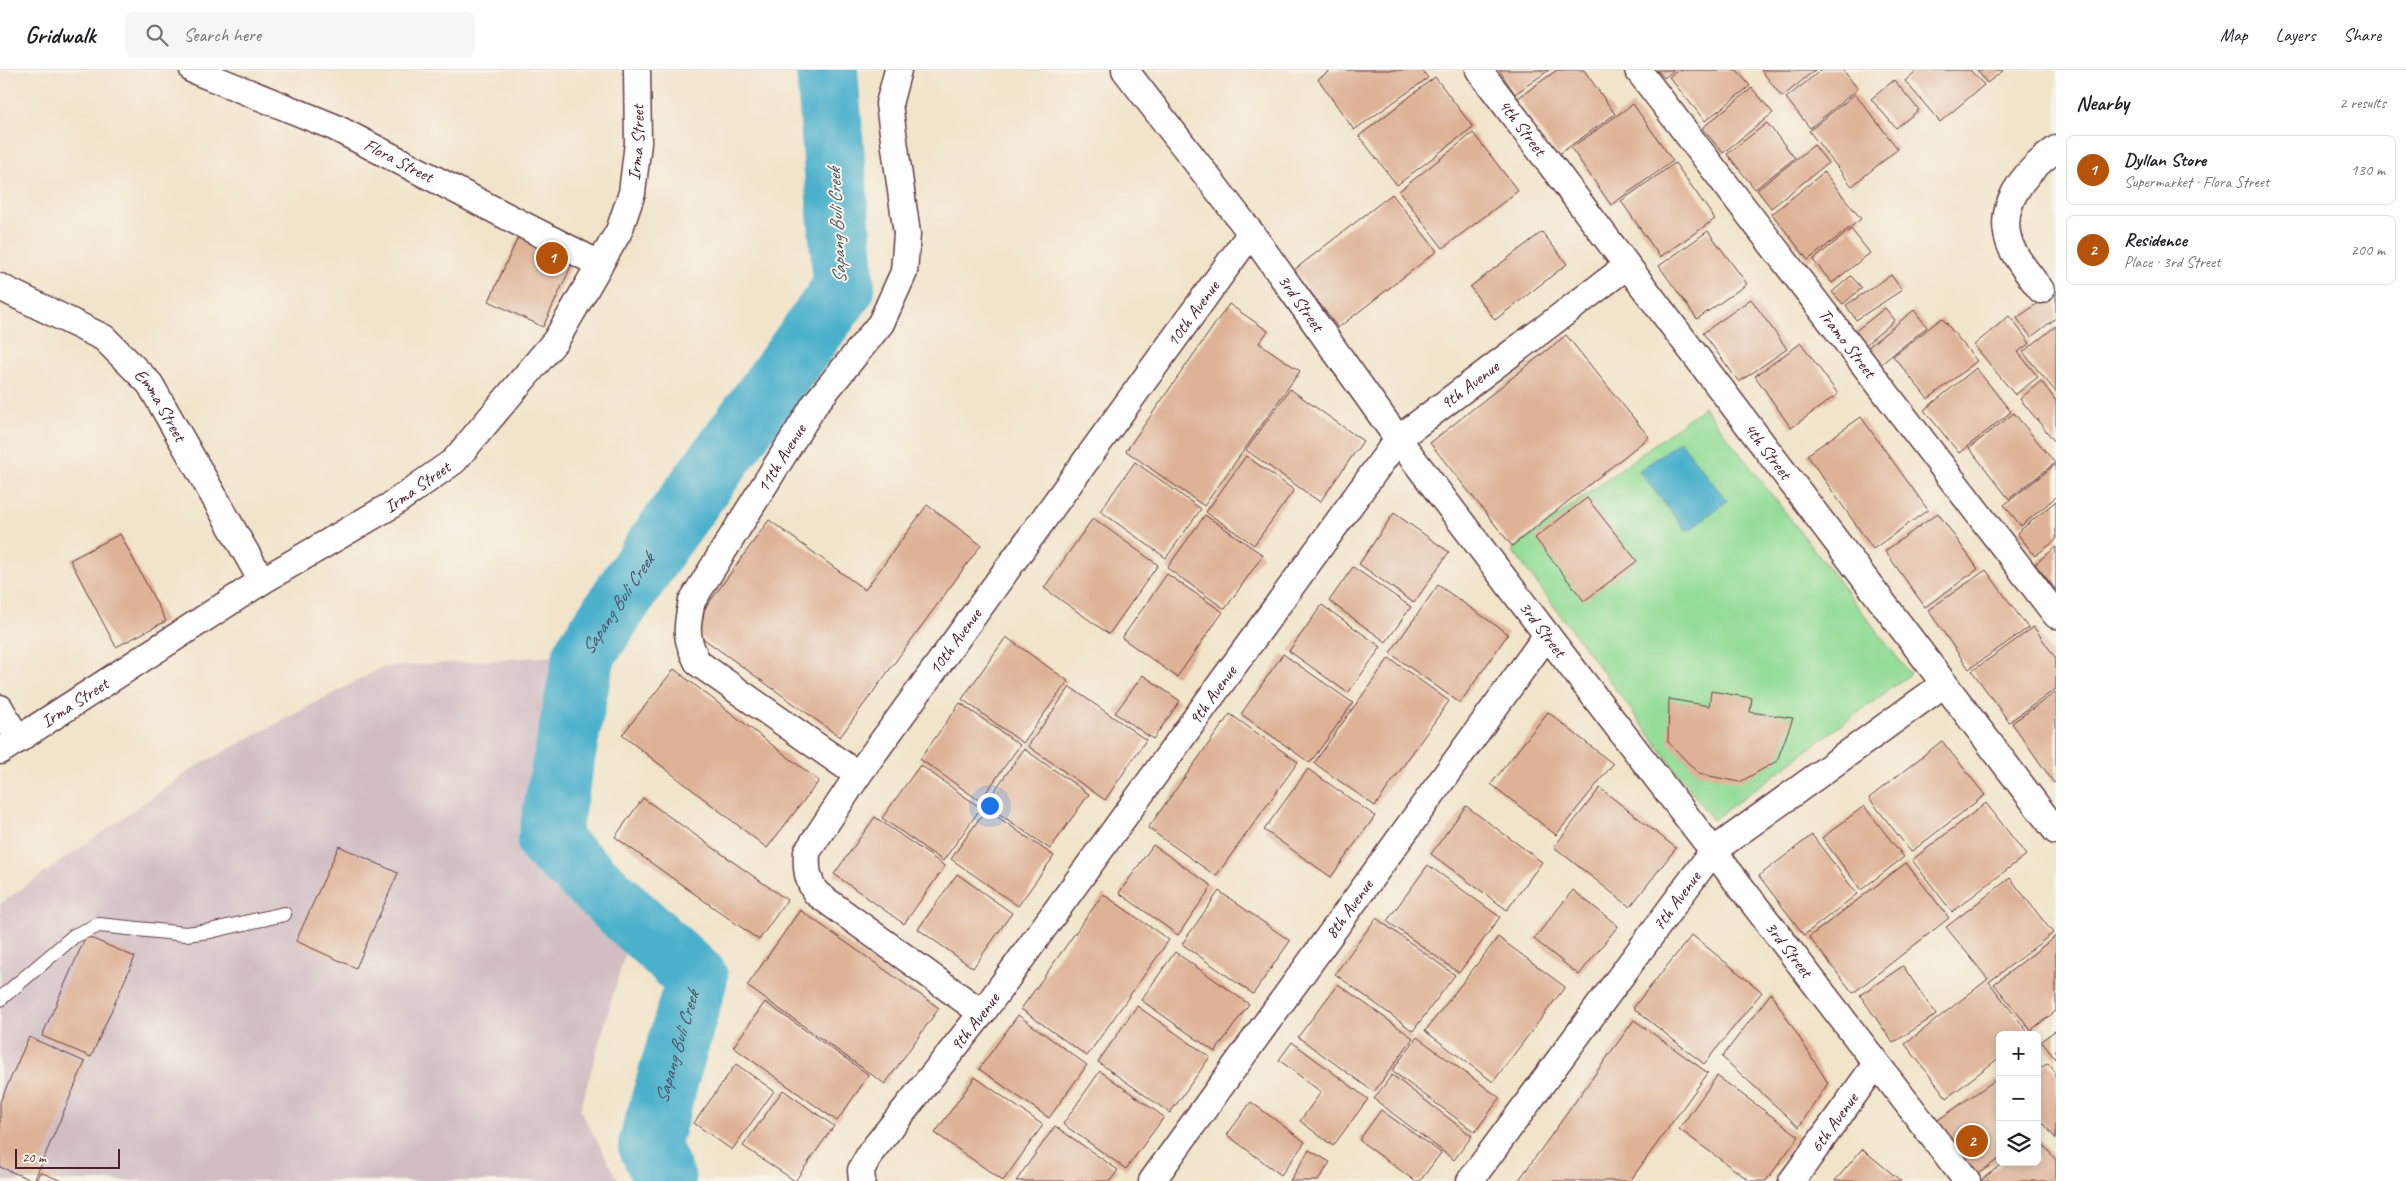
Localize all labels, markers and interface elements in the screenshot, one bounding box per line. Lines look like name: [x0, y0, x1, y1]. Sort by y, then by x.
search box: [125, 12, 475, 57]
text: Gridwalk: [25, 20, 95, 50]
icon: search: [143, 21, 171, 49]
text: Search here: [183, 23, 261, 47]
text: Map: [2220, 24, 2248, 46]
text: Layers: [2276, 24, 2315, 46]
text: Share: [2343, 24, 2381, 46]
text: Nearby: [2076, 90, 2129, 116]
text: 2 results: [2339, 93, 2386, 113]
street label: 4th Street: [1494, 95, 1552, 162]
street label: Irma Street: [623, 103, 649, 181]
street label: Flora Street: [360, 134, 439, 188]
text: Dyllan Store: [2124, 148, 2206, 172]
text: 1: [2089, 160, 2097, 180]
text: 130 m: [2351, 160, 2385, 180]
water label: Sapang Buli Creek: [822, 164, 852, 284]
text: Supermarket · Flora Street: [2124, 172, 2269, 192]
text: Residence: [2124, 228, 2187, 252]
pin: 1: [536, 239, 568, 277]
text: 2: [2089, 240, 2097, 260]
text: 200 m: [2351, 240, 2385, 260]
text: Place · 3rd Street: [2124, 252, 2220, 272]
street label: 3rd Street: [1273, 270, 1330, 337]
street label: 10th Avenue: [1161, 275, 1225, 351]
street label: Tramo Street: [1814, 304, 1882, 384]
street label: 9th Avenue: [1436, 355, 1504, 414]
street label: Emma Street: [130, 364, 192, 447]
street label: 4th Street: [1739, 418, 1798, 485]
street label: 11th Avenue: [752, 419, 811, 496]
street label: Irma Street: [381, 455, 456, 518]
water label: Sapang Buli Creek: [576, 546, 662, 659]
street label: 3rd Street: [1514, 597, 1572, 663]
street label: 10th Avenue: [924, 603, 987, 679]
street label: 9th Avenue: [1183, 660, 1242, 729]
street label: Irma Street: [37, 672, 114, 732]
your location: [977, 793, 1003, 819]
street label: 7th Avenue: [1647, 866, 1706, 935]
street label: 8th Avenue: [1320, 874, 1378, 943]
street label: 3rd Street: [1760, 917, 1819, 983]
water label: Sapang Buli Creek: [650, 985, 706, 1106]
street label: 9th Avenue: [945, 987, 1005, 1055]
map controls: [1996, 1031, 2041, 1166]
button: +: [1996, 1031, 2041, 1076]
button: −: [1996, 1076, 2041, 1121]
street label: 6th Avenue: [1805, 1087, 1863, 1157]
button: layers: [1996, 1121, 2041, 1166]
pin: 2: [1956, 1122, 1988, 1160]
scale bar: [15, 1146, 120, 1169]
text: 20 m: [22, 1149, 46, 1166]

